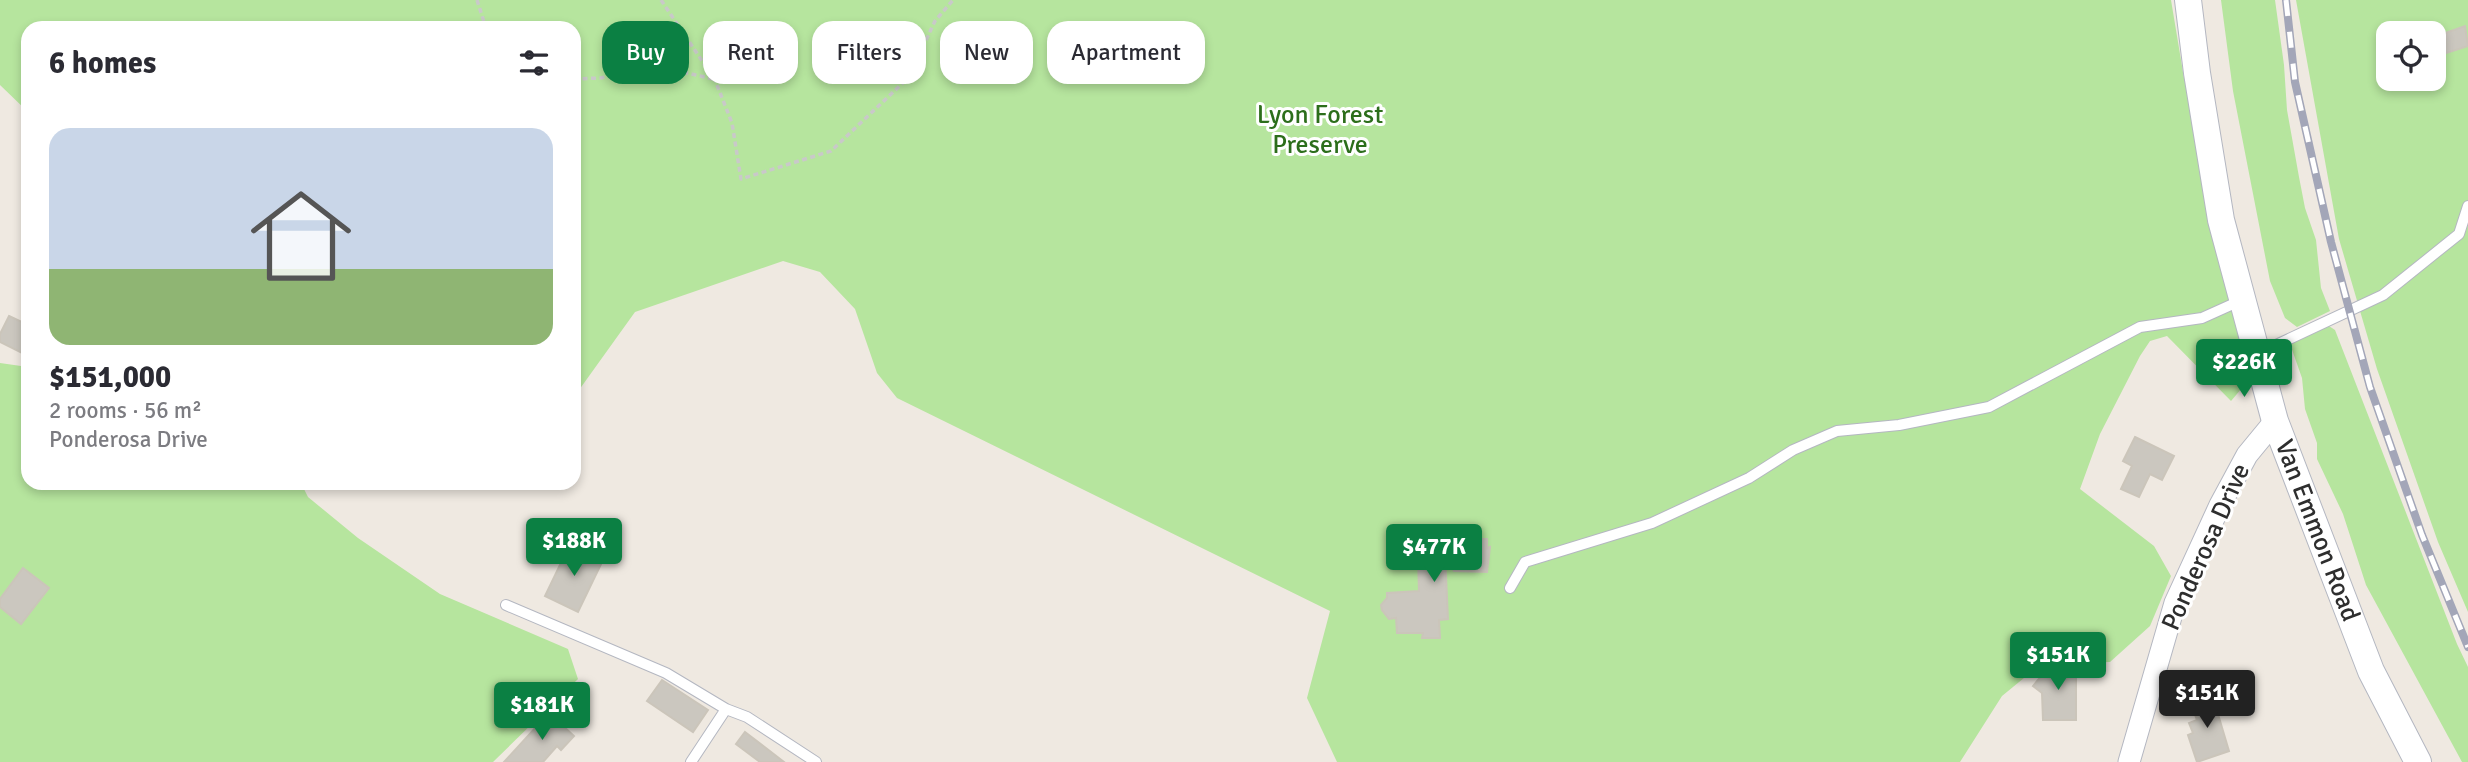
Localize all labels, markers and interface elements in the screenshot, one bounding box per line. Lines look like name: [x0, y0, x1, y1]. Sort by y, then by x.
chip: Buy: [602, 21, 689, 84]
chip: Rent: [703, 21, 798, 84]
chip: Filters: [812, 21, 926, 84]
chip: New: [940, 21, 1033, 84]
chip: Apartment: [1047, 21, 1205, 84]
map controls: [2376, 21, 2446, 91]
button: locate: [2376, 21, 2446, 91]
icon: filters: [515, 44, 553, 82]
text: 6 homes: [49, 45, 156, 82]
park label: Lyon Forest Preserve: [1257, 99, 1383, 161]
icon: home: [238, 173, 364, 299]
pin: $226K: [2195, 340, 2293, 399]
text: $226K: [2212, 347, 2276, 376]
text: $151,000: [49, 359, 171, 396]
text: 2 rooms · 56 m²: [49, 396, 202, 425]
text: Ponderosa Drive: [49, 425, 208, 454]
street label: Van Emmon Road: [2268, 435, 2366, 626]
street label: Ponderosa Drive: [2155, 458, 2257, 636]
pin: $188K: [525, 518, 623, 578]
pin: $477K: [1385, 524, 1483, 584]
text: $188K: [542, 526, 606, 555]
text: $477K: [1402, 532, 1466, 561]
pin: $151K: [2009, 632, 2107, 692]
text: $151K: [2026, 640, 2090, 669]
pin: $151K: [2158, 670, 2256, 730]
text: $151K: [2175, 678, 2239, 707]
pin: $181K: [493, 682, 591, 742]
text: $181K: [510, 690, 574, 719]

